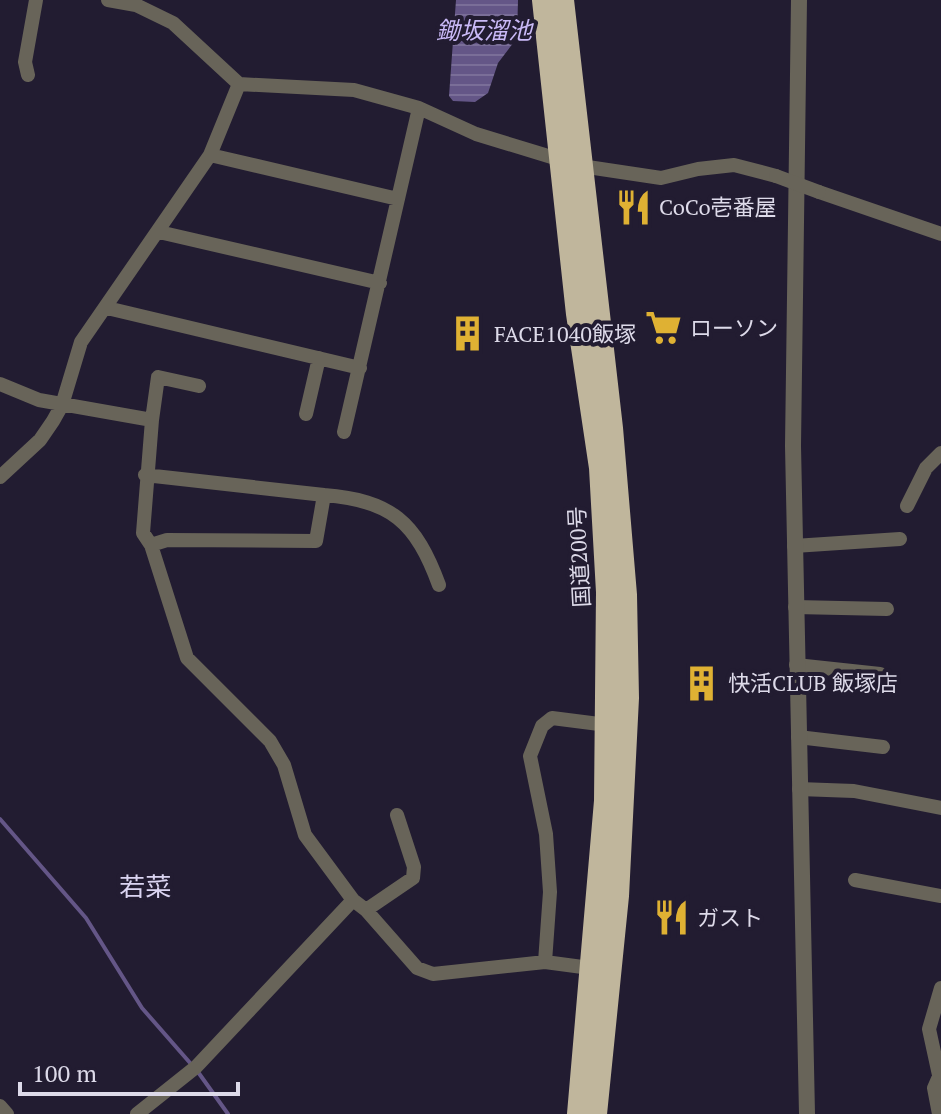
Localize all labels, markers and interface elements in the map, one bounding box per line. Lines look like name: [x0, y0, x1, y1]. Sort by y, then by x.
water label: 鋤坂溜池: [436, 14, 534, 46]
restaurant icon: CoCo壱番屋: [614, 188, 652, 226]
place label: CoCo壱番屋: [659, 192, 777, 221]
supermarket icon: ローソン: [645, 309, 683, 347]
place label: ローソン: [690, 313, 778, 342]
building icon: FACE1040飯塚: [449, 315, 487, 353]
place label: FACE1040飯塚: [494, 319, 636, 348]
street label: 国道200号: [561, 506, 596, 608]
building icon: 快活CLUB 飯塚店: [683, 664, 721, 702]
place label: 快活CLUB 飯塚店: [728, 668, 898, 697]
district label: 若菜: [119, 869, 171, 903]
restaurant icon: ガスト: [652, 899, 690, 937]
place label: ガスト: [697, 903, 763, 932]
scale bar: [20, 1046, 238, 1096]
text: 100 m: [32, 1057, 97, 1089]

